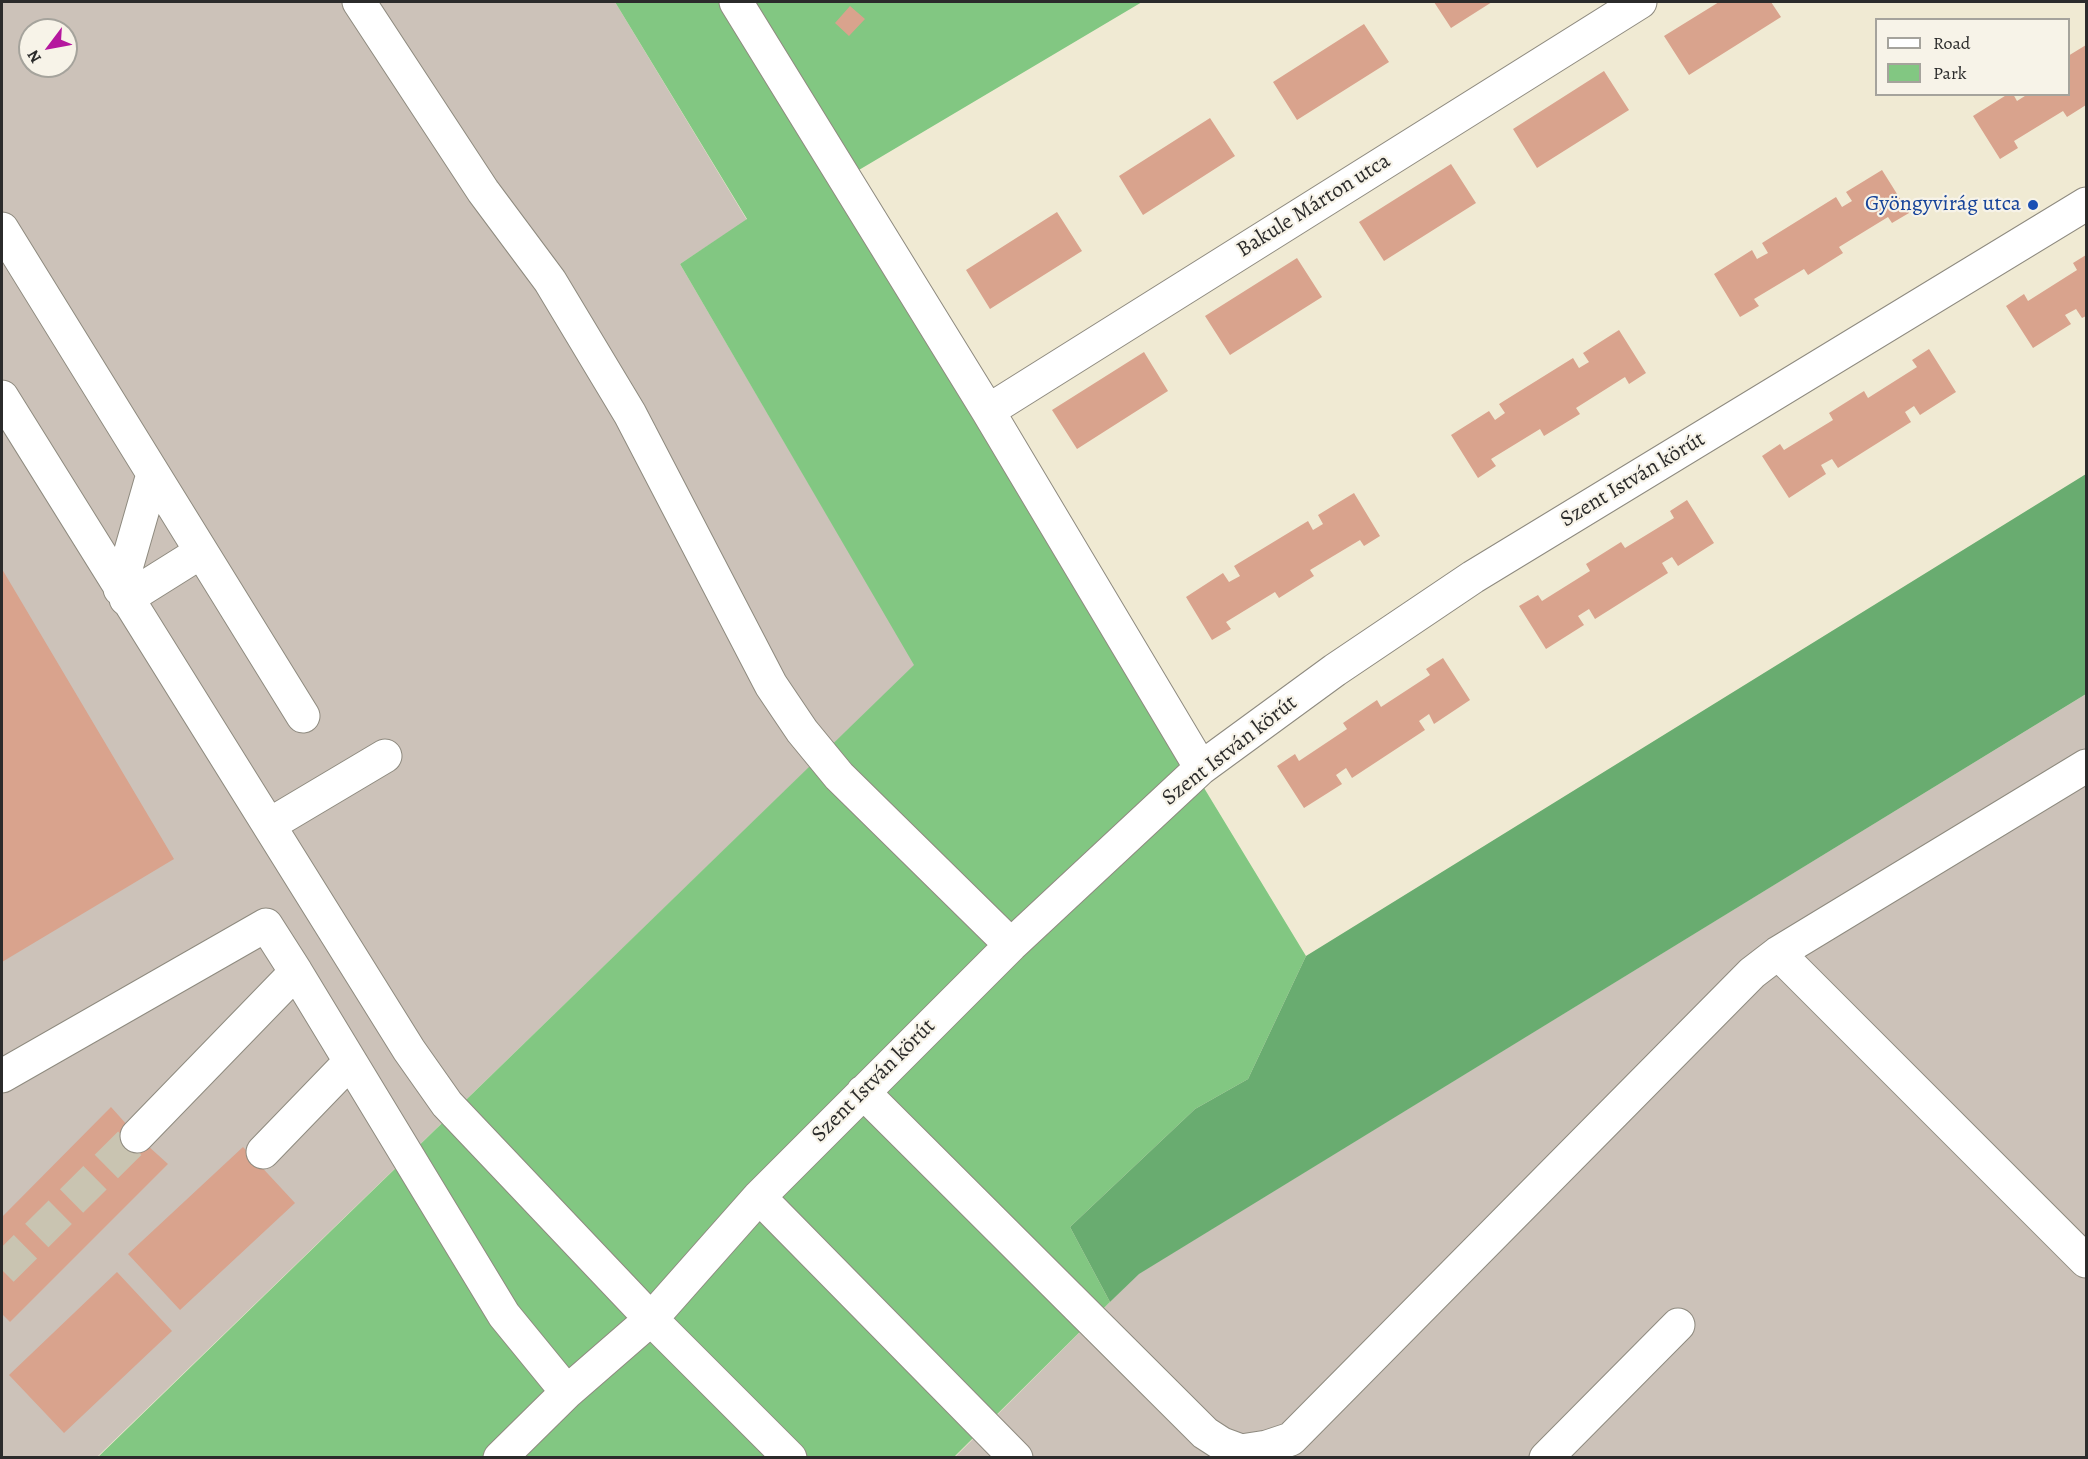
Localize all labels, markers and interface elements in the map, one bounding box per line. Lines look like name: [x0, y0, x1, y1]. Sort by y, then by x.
north arrow: [18, 18, 78, 78]
legend: [1875, 18, 2070, 96]
text: Road: [1933, 31, 1970, 55]
text: N: [22, 46, 47, 67]
text: Park: [1933, 61, 1967, 85]
street label: Bakule Márton utca: [1232, 148, 1396, 264]
place label: Gyöngyvirág utca: [1865, 192, 2021, 218]
marker: Gyöngyvirág utca: [2026, 198, 2040, 212]
street label: Szent István körút: [1556, 426, 1710, 534]
street label: Szent István körút: [1157, 690, 1303, 812]
street label: Szent István körút: [807, 1014, 941, 1148]

